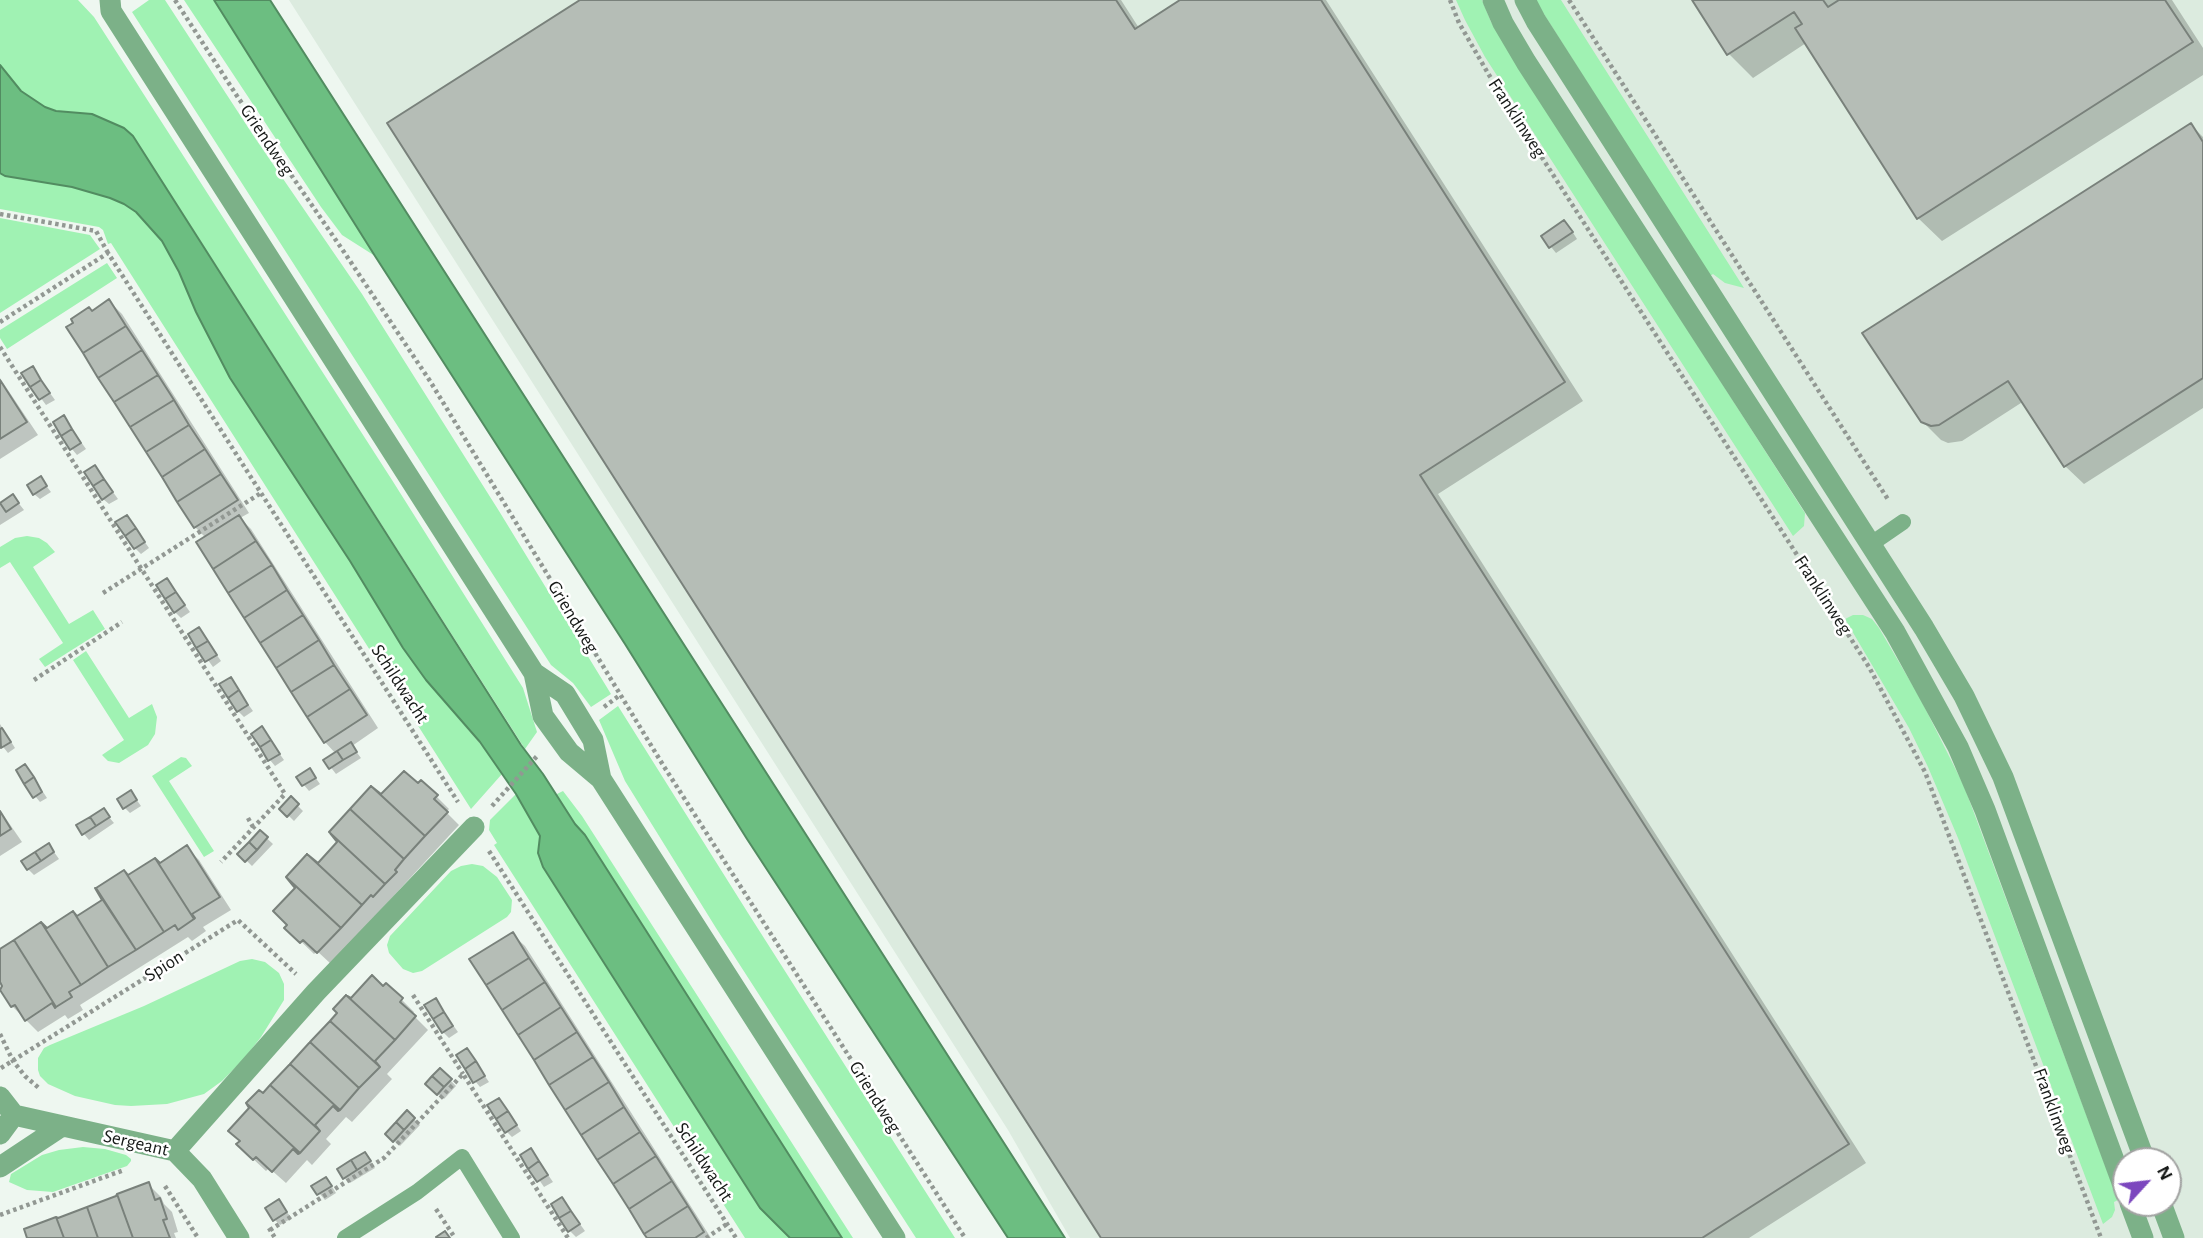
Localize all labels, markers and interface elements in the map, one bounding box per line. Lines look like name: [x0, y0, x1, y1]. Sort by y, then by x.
street label: Franklinweg: [1483, 74, 1551, 162]
street label: Griendweg: [235, 100, 299, 180]
street label: Franklinweg: [1789, 551, 1857, 639]
street label: Griendweg: [542, 577, 604, 657]
street label: Schildwacht: [366, 640, 434, 728]
street label: Spion: [140, 945, 188, 987]
street label: Griendweg: [844, 1057, 906, 1137]
street label: Franklinweg: [2028, 1065, 2080, 1157]
street label: Schildwacht: [670, 1118, 738, 1206]
street label: Sergeant: [101, 1124, 171, 1162]
north arrow: [2112, 1147, 2182, 1217]
text: N: [2153, 1163, 2176, 1183]

